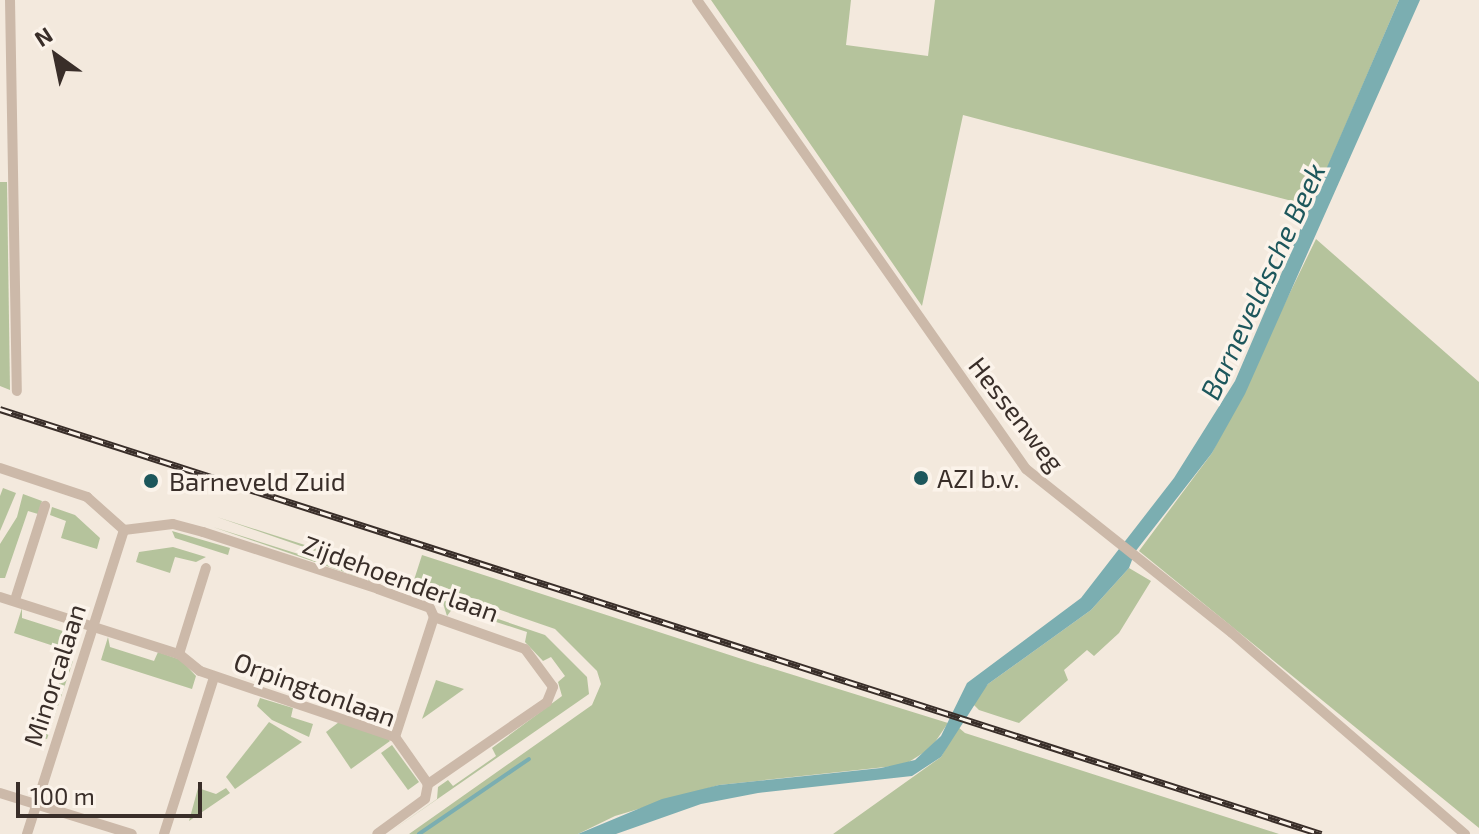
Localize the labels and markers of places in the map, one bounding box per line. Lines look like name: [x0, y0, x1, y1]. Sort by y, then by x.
place label: AZI b.v.: [937, 462, 1019, 494]
place label: Barneveld Zuid: [169, 465, 346, 497]
marker: AZI b.v.: [912, 469, 930, 487]
marker: Barneveld Zuid: [140, 470, 162, 492]

